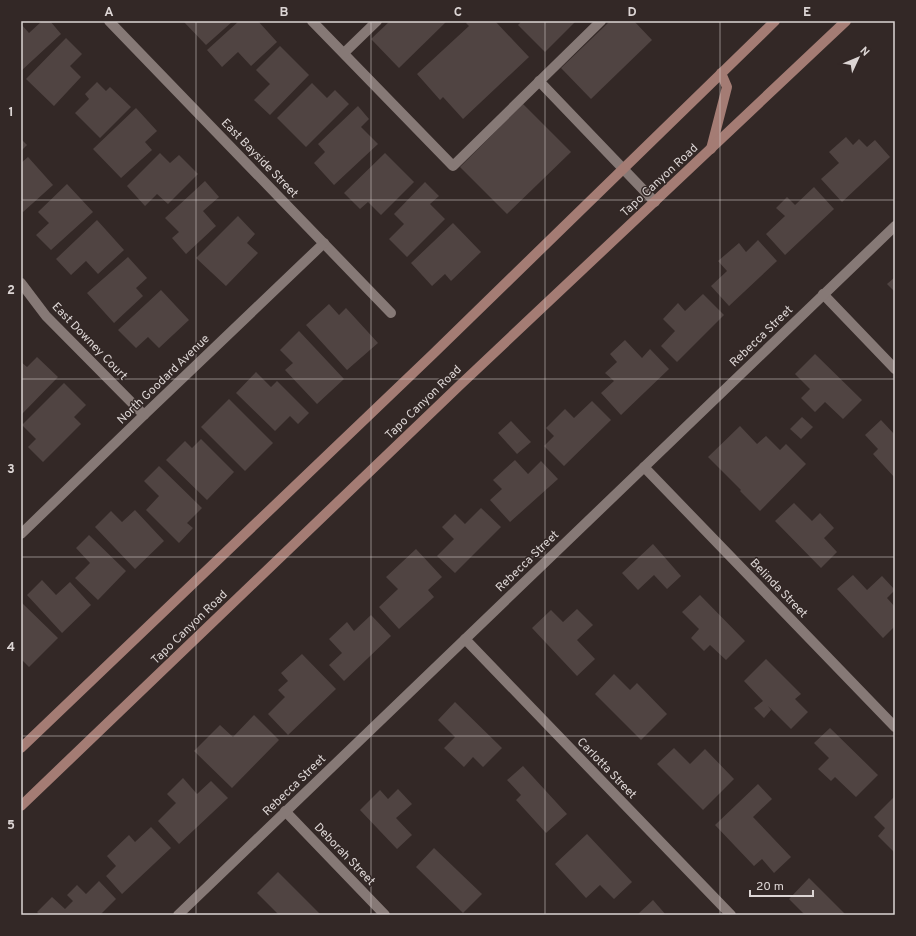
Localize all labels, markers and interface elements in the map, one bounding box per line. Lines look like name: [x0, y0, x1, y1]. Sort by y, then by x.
text: A: [104, 5, 114, 21]
text: B: [280, 5, 289, 21]
text: C: [454, 5, 462, 21]
text: D: [627, 5, 637, 21]
text: E: [803, 5, 811, 21]
north arrow: [838, 38, 878, 78]
text: N: [857, 44, 872, 59]
text: 1: [8, 105, 14, 121]
street label: East Bayside Street: [217, 116, 301, 202]
street label: Tapo Canyon Road: [618, 141, 702, 221]
text: 2: [7, 283, 15, 299]
street label: East Downey Court: [48, 299, 131, 384]
street label: Rebecca Street: [727, 303, 797, 371]
street label: North Goodard Avenue: [114, 331, 213, 428]
street label: Tapo Canyon Road: [382, 362, 465, 443]
text: 3: [7, 462, 15, 478]
street label: Rebecca Street: [493, 528, 563, 596]
street label: Belinda Street: [746, 556, 811, 622]
street label: Tapo Canyon Road: [148, 587, 231, 668]
text: 4: [7, 640, 15, 656]
street label: Carlotta Street: [573, 735, 640, 803]
street label: Rebecca Street: [260, 752, 330, 820]
text: 5: [7, 818, 15, 834]
street label: Deborah Street: [310, 820, 378, 890]
scale bar: [750, 872, 813, 898]
text: 20 m: [756, 879, 784, 895]

